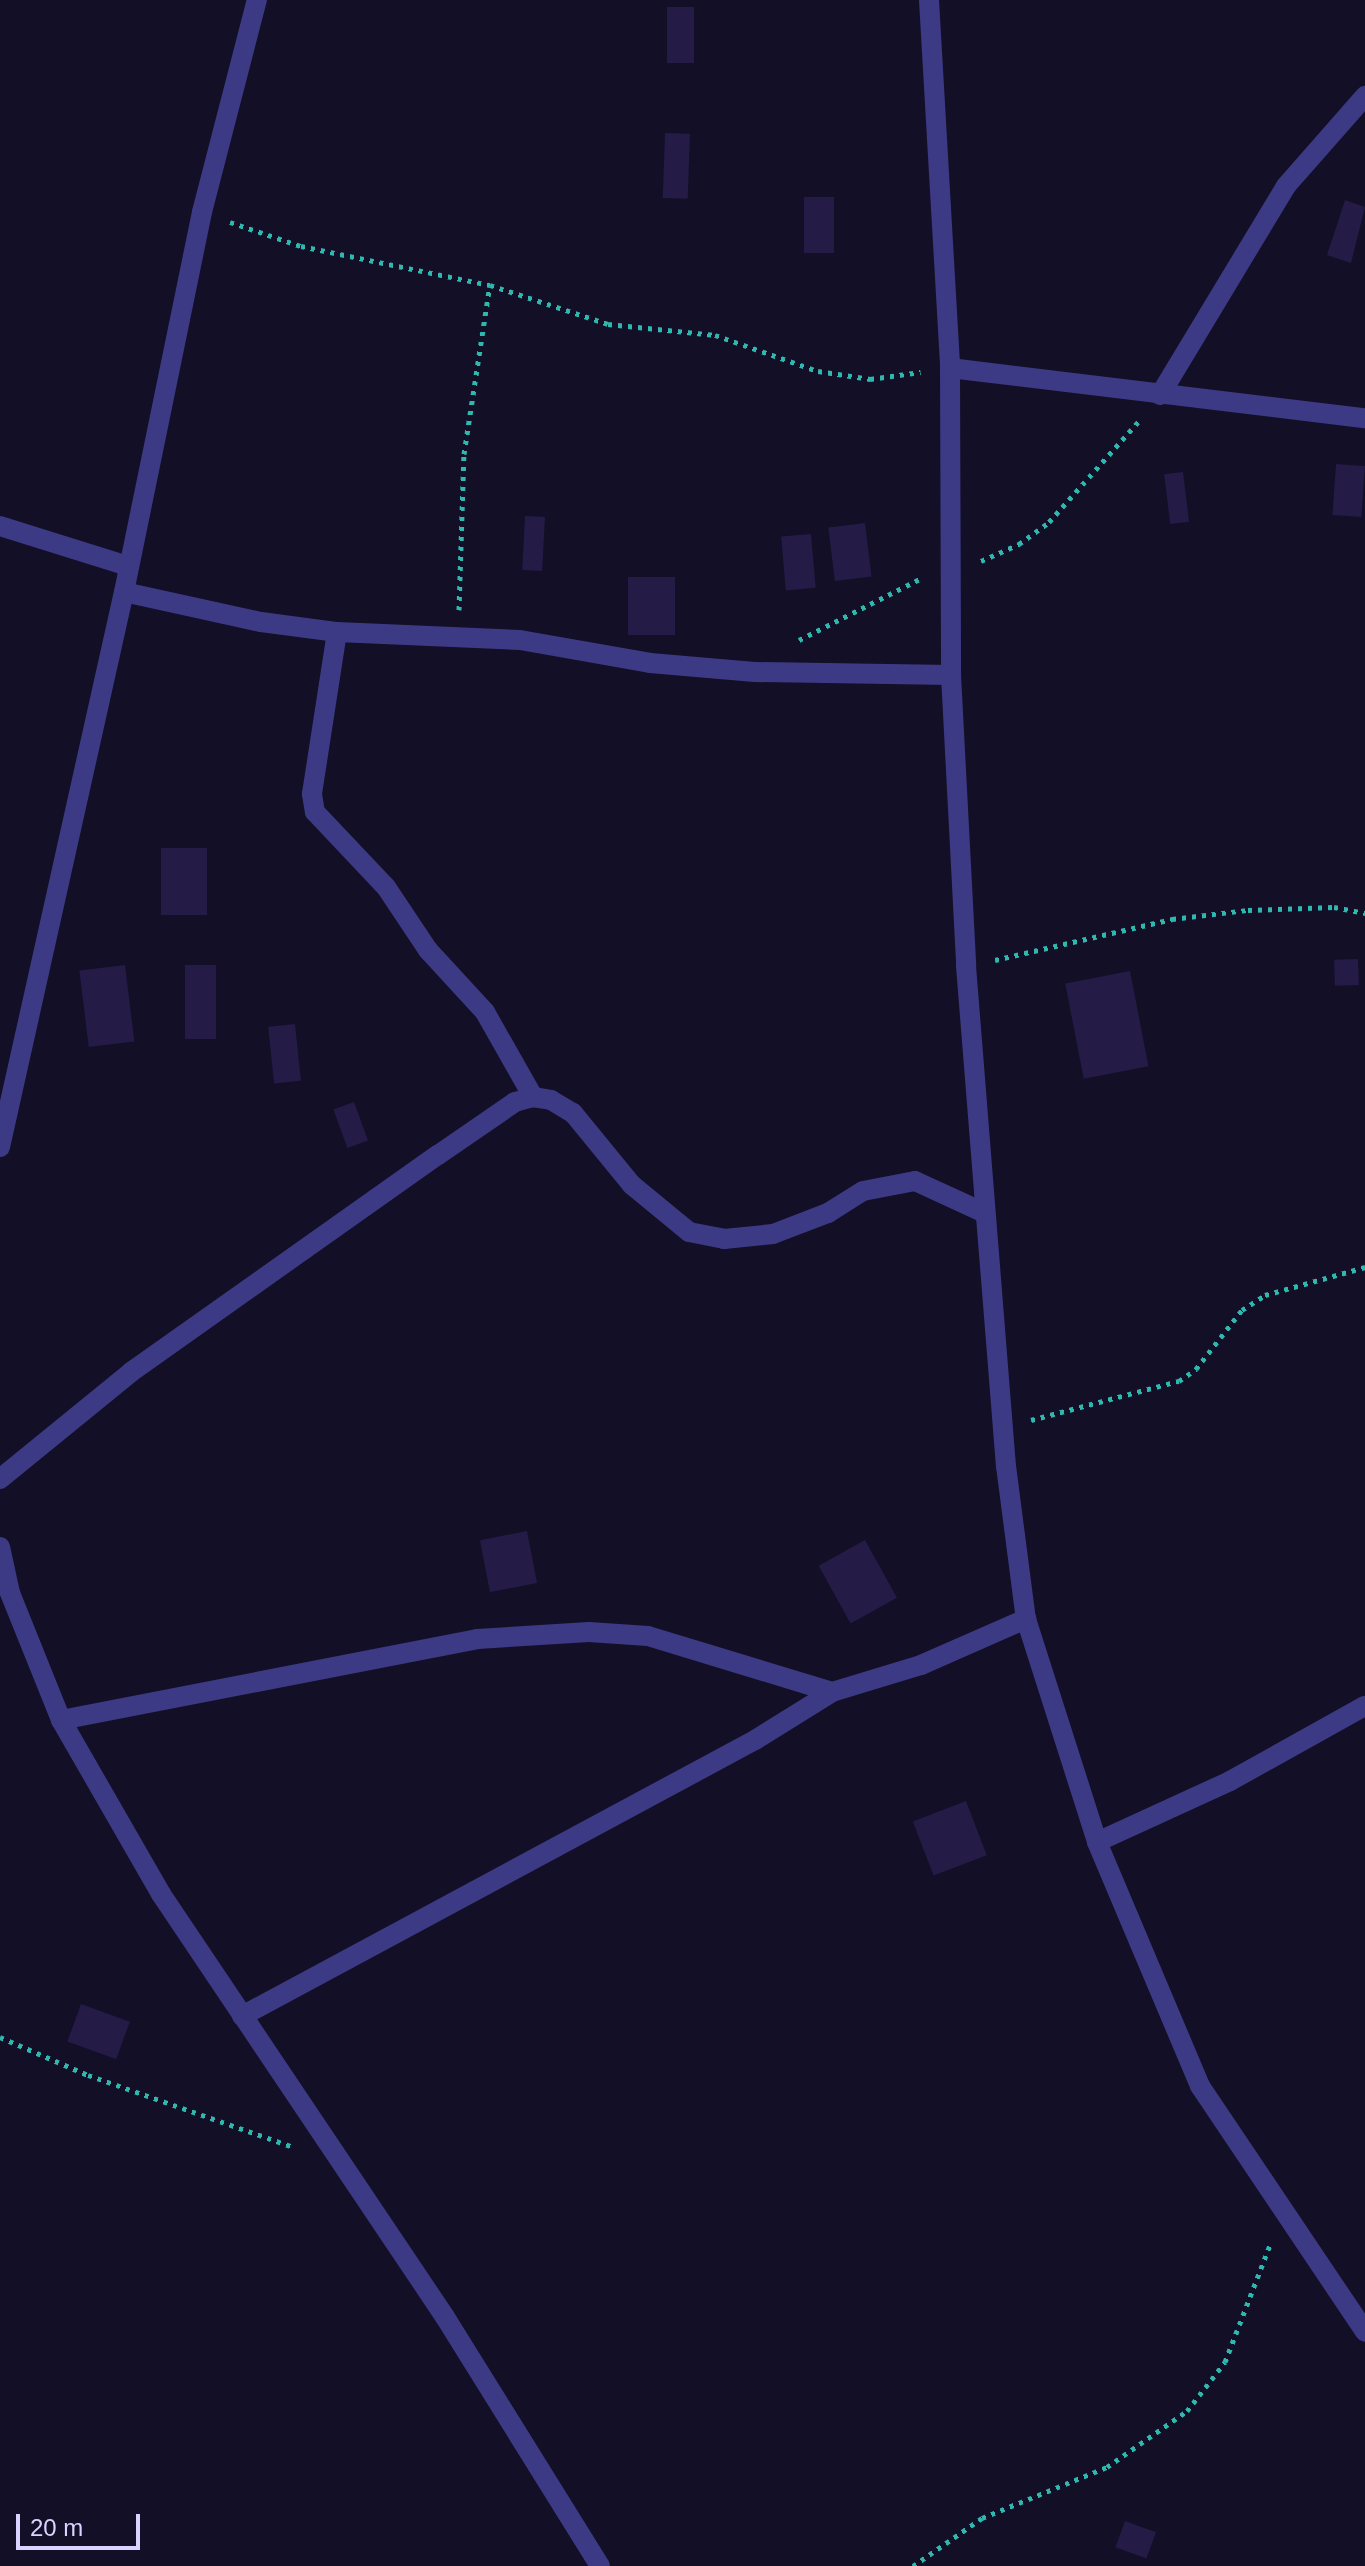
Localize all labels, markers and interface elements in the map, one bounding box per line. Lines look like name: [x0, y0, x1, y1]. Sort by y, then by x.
scale bar: [20, 2498, 144, 2548]
text: 20 m: [30, 2514, 83, 2541]

